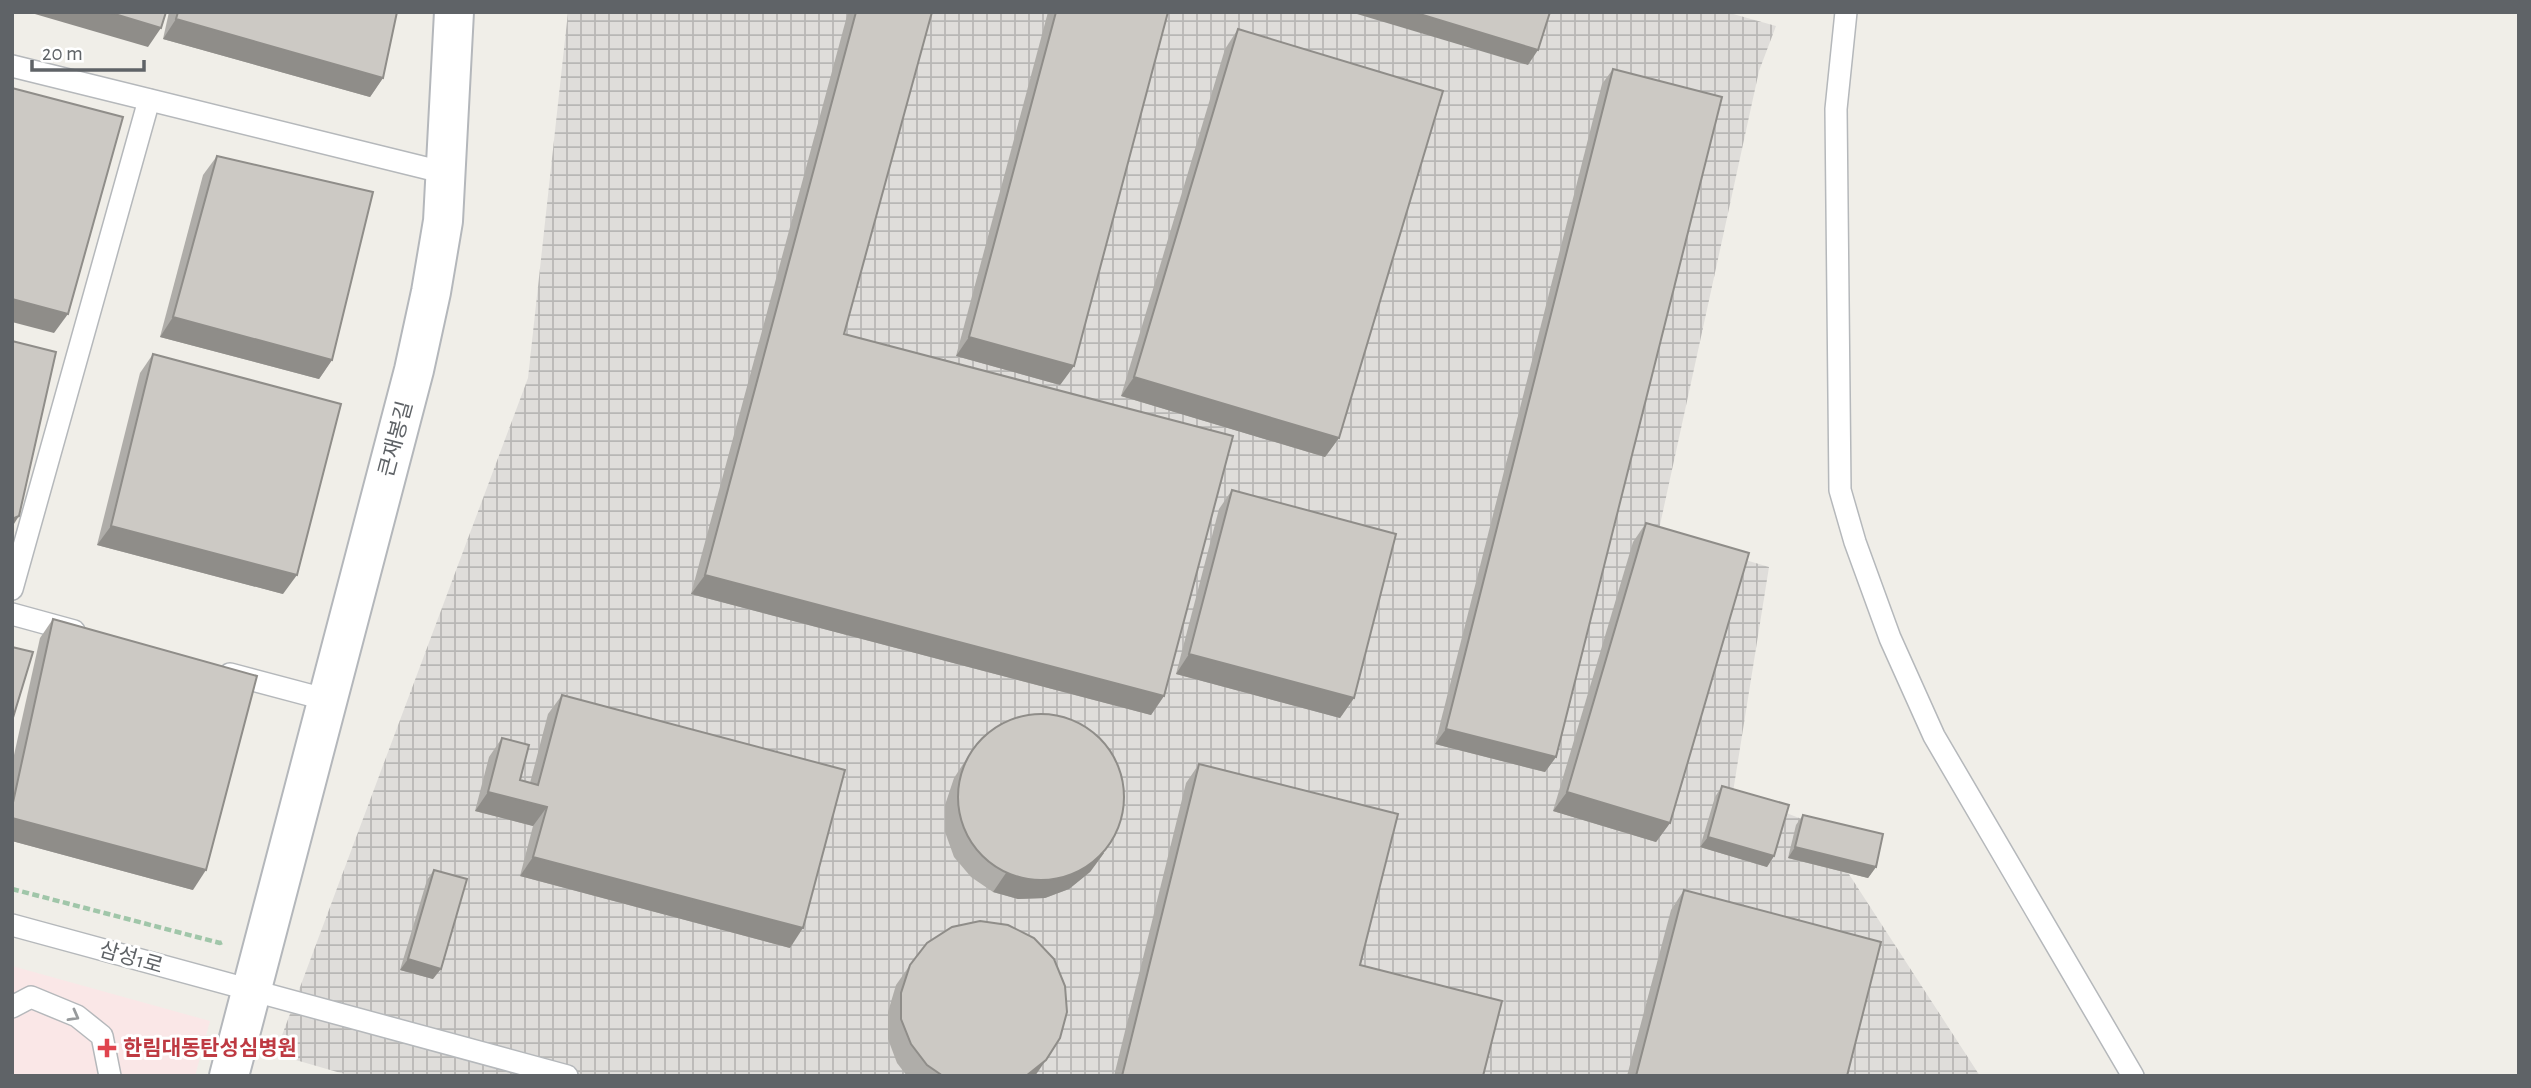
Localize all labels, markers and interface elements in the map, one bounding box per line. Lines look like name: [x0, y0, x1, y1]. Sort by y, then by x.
scale bar: [32, 28, 144, 72]
text: 20 m: [42, 43, 83, 64]
street label: 큰재봉길: [375, 399, 416, 479]
street label: 삼성1로: [97, 938, 166, 977]
one-way arrow: [67, 1008, 79, 1021]
place label: 한림대동탄성심병원: [123, 1037, 297, 1059]
marker: 한림대동탄성심병원: [97, 1038, 117, 1058]

